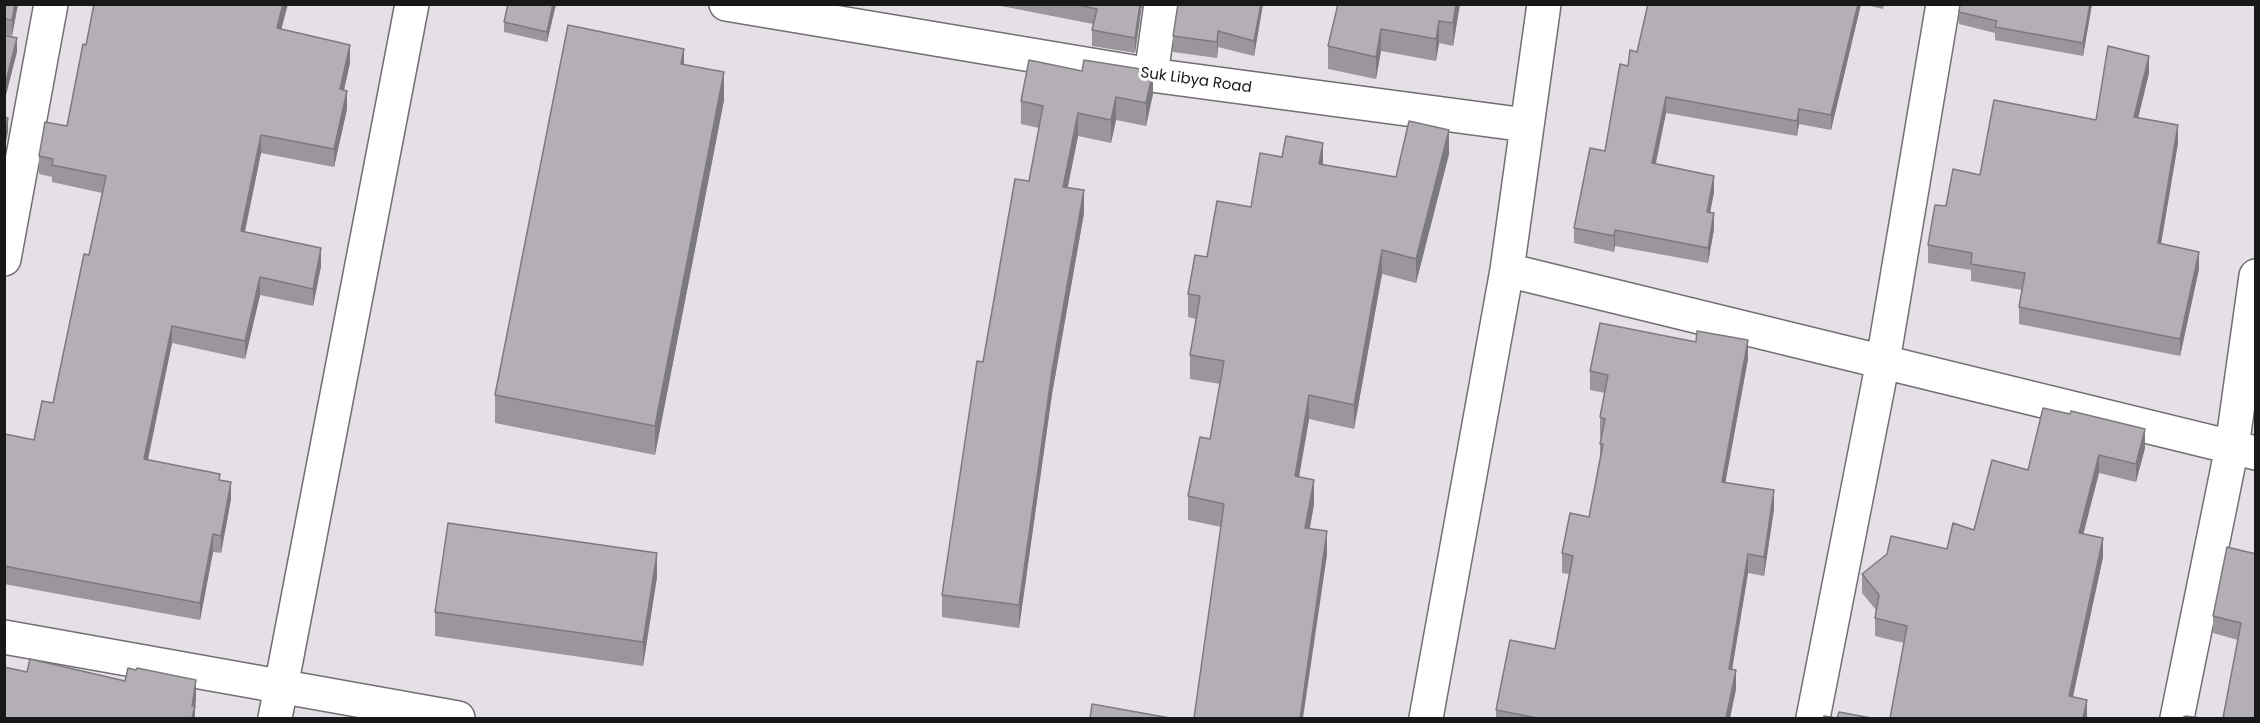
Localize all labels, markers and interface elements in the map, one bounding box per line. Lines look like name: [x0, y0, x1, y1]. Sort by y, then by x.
street label: Suk Libya Road: [1139, 64, 1253, 98]

